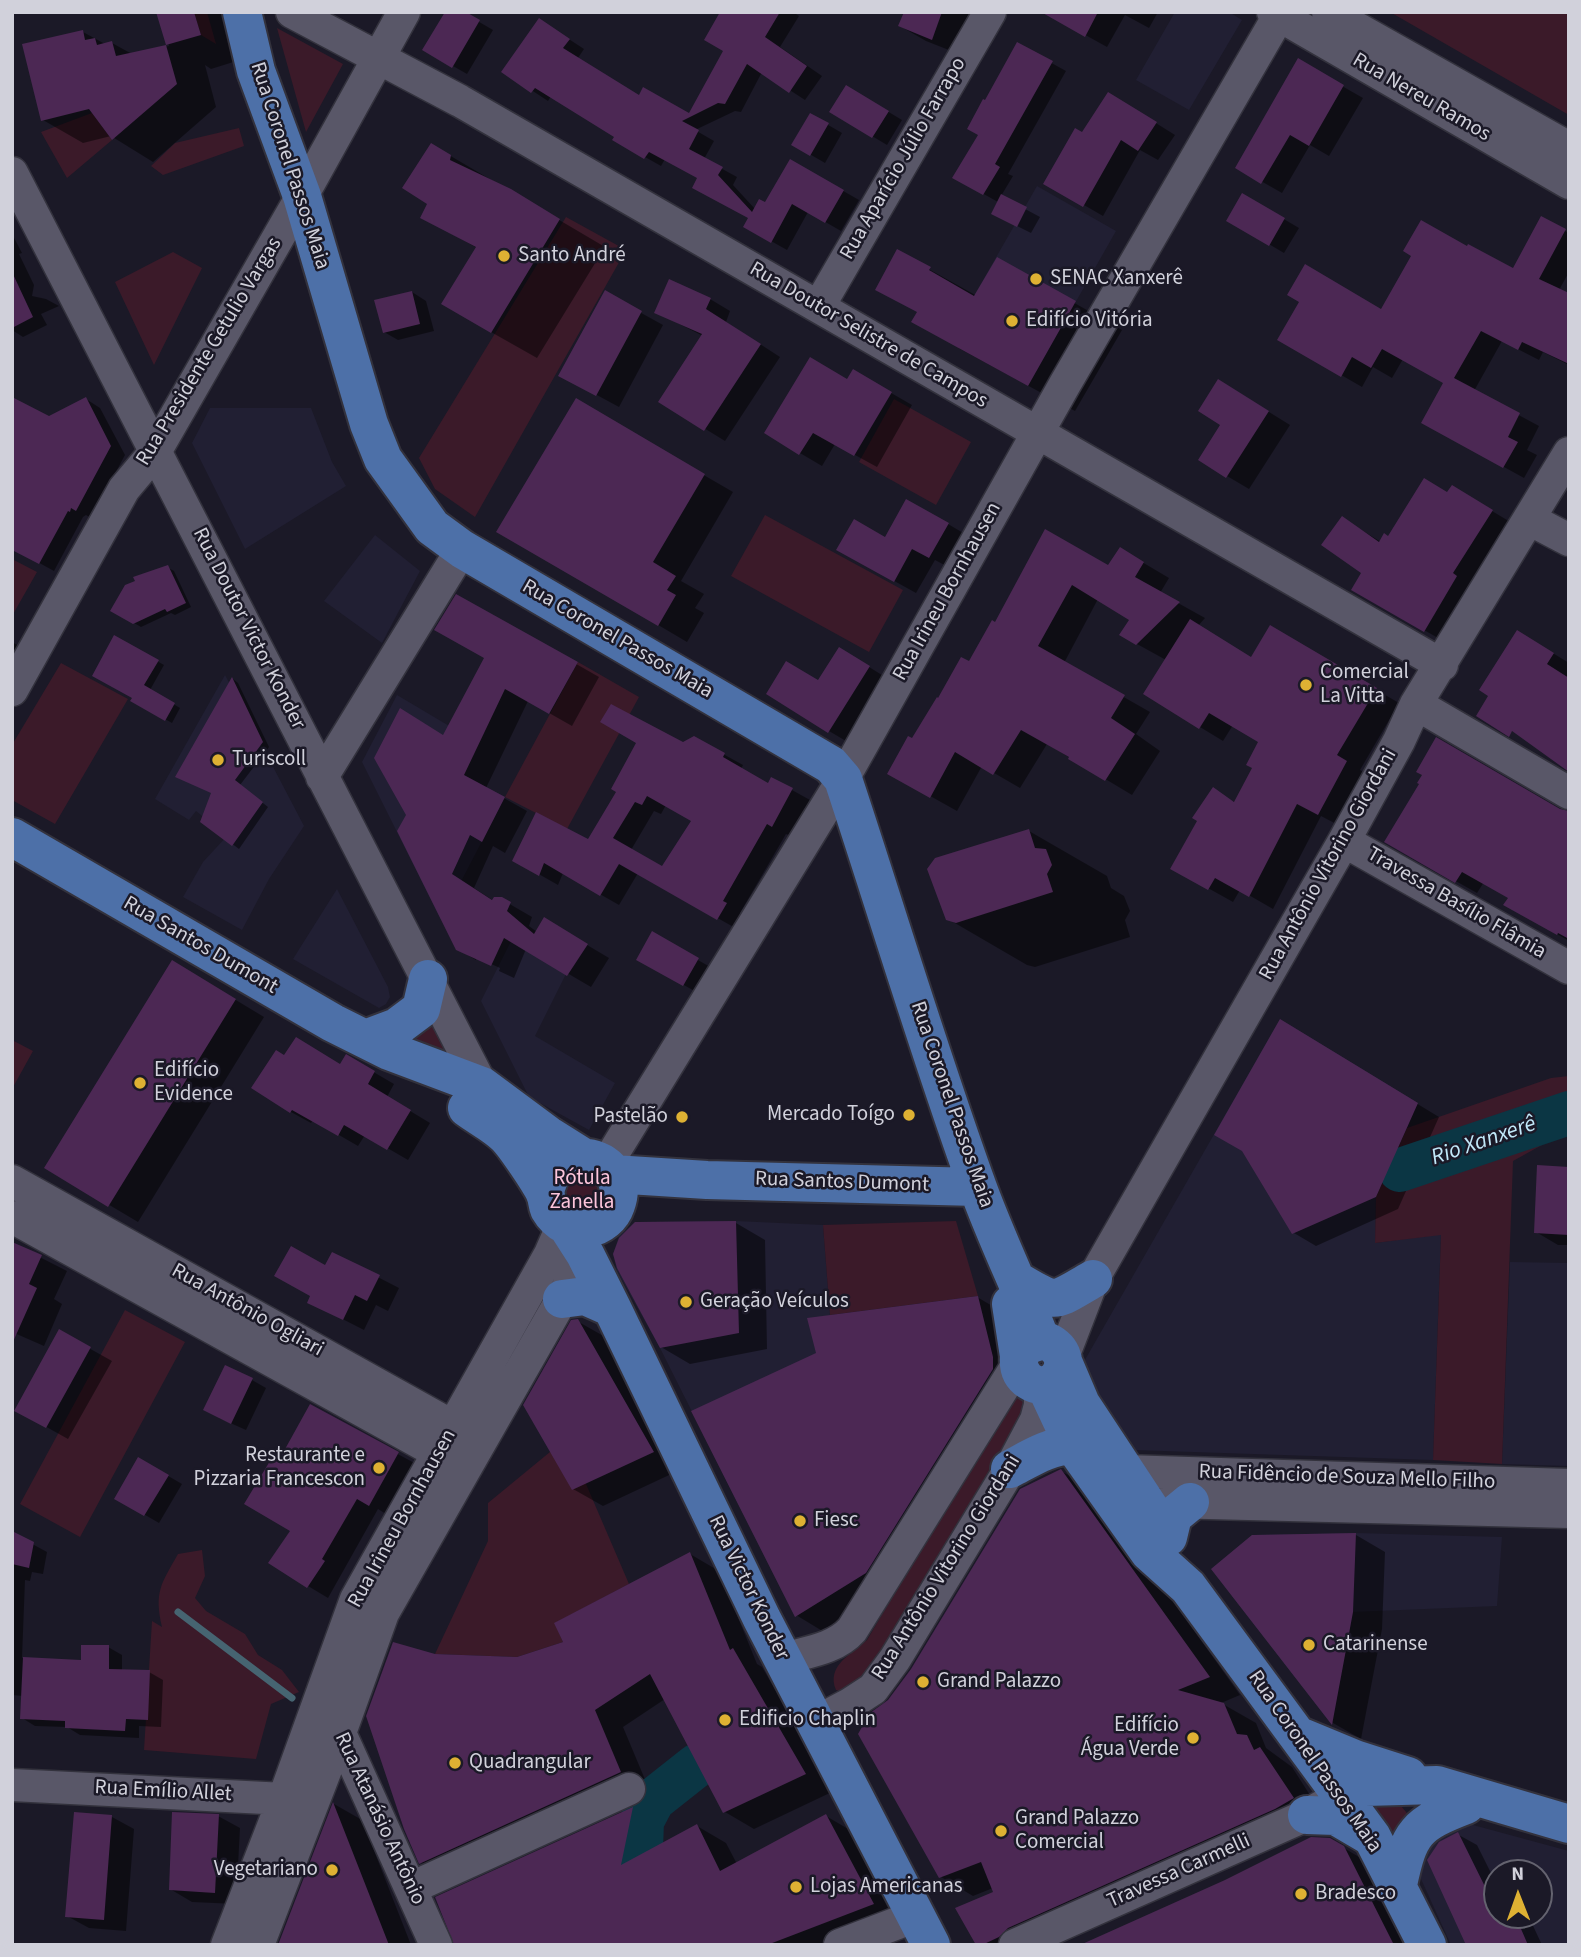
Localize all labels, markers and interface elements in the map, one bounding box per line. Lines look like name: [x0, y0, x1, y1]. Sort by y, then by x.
street label: Rua Nereu Ramos: [1347, 48, 1495, 148]
street label: Rua Aparício Júlio Farrapo: [836, 53, 972, 265]
street label: Rua Coronel Passos Maia: [244, 59, 334, 273]
street label: Rua Presidente Getulio Vargas: [132, 233, 288, 471]
place label: Santo André: [518, 243, 626, 269]
marker: Santo André: [496, 248, 512, 264]
street label: Rua Doutor Selistre de Campos: [744, 257, 992, 415]
place label: SENAC Xanxerê: [1050, 266, 1183, 292]
marker: SENAC Xanxerê: [1028, 271, 1044, 287]
place label: Edifício Vitória: [1026, 308, 1153, 334]
marker: Edifício Vitória: [1004, 313, 1020, 329]
street label: Rua Irineu Bornhausen: [888, 498, 1008, 686]
street label: Rua Doutor Victor Konder: [186, 524, 310, 734]
street label: Rua Coronel Passos Maia: [517, 575, 717, 705]
place label: Comercial La Vitta: [1320, 660, 1409, 710]
marker: Comercial La Vitta: [1298, 677, 1314, 693]
street label: Rua Antônio Vitorino Giordani: [1255, 745, 1403, 985]
place label: Turiscoll: [232, 747, 306, 773]
marker: Turiscoll: [210, 752, 226, 768]
street label: Travessa Basílio Flâmia: [1362, 842, 1550, 966]
street label: Rua Santos Dumont: [118, 892, 282, 1000]
street label: Rua Coronel Passos Maia: [904, 999, 998, 1211]
place label: Edifício Evidence: [154, 1058, 233, 1108]
marker: Edifício Evidence: [132, 1075, 148, 1091]
place label: Mercado Toígo: [767, 1102, 895, 1128]
place label: Pastelão: [593, 1104, 668, 1130]
marker: Mercado Toígo: [901, 1107, 917, 1123]
marker: Pastelão: [674, 1109, 690, 1125]
water label: Rio Xanxerê: [1428, 1111, 1540, 1173]
park label: Rótula Zanella: [550, 1166, 614, 1216]
street label: Rua Santos Dumont: [754, 1167, 930, 1199]
street label: Rua Antônio Ogliari: [167, 1259, 327, 1363]
place label: Geração Veículos: [700, 1289, 849, 1315]
marker: Geração Veículos: [678, 1294, 694, 1310]
street label: Rua Irineu Bornhausen: [343, 1425, 463, 1613]
place label: Restaurante e Pizzaria Francescon: [194, 1443, 365, 1493]
street label: Rua Antônio Vitorino Giordani: [867, 1451, 1027, 1685]
marker: Restaurante e Pizzaria Francescon: [371, 1460, 387, 1476]
street label: Rua Fidêncio de Souza Mello Filho: [1198, 1460, 1496, 1496]
place label: Fiesc: [814, 1508, 858, 1534]
street label: Rua Victor Konder: [702, 1512, 794, 1664]
marker: Fiesc: [792, 1513, 808, 1529]
place label: Catarinense: [1323, 1632, 1428, 1658]
marker: Catarinense: [1301, 1637, 1317, 1653]
street label: Rua Coronel Passos Maia: [1242, 1666, 1386, 1858]
place label: Grand Palazzo: [937, 1669, 1061, 1695]
marker: Grand Palazzo: [915, 1674, 931, 1690]
place label: Edificio Chaplin: [739, 1707, 876, 1733]
marker: Edificio Chaplin: [717, 1712, 733, 1728]
place label: Edifício Água Verde: [1081, 1713, 1179, 1763]
street label: Rua Atanásio Antônio: [328, 1729, 430, 1909]
marker: Edifício Água Verde: [1185, 1730, 1201, 1746]
place label: Quadrangular: [469, 1750, 591, 1776]
marker: Quadrangular: [447, 1755, 463, 1771]
street label: Rua Emílio Allet: [94, 1776, 232, 1808]
place label: Grand Palazzo Comercial: [1015, 1806, 1139, 1856]
marker: Grand Palazzo Comercial: [993, 1823, 1009, 1839]
street label: Travessa Carmelli: [1104, 1829, 1254, 1915]
place label: Vegetariano: [214, 1857, 318, 1883]
north arrow: [1483, 1859, 1553, 1929]
text: N: [1511, 1861, 1524, 1888]
marker: Vegetariano: [324, 1862, 340, 1878]
place label: Lojas Americanas: [810, 1874, 963, 1900]
marker: Lojas Americanas: [788, 1879, 804, 1895]
place label: Bradesco: [1315, 1881, 1396, 1907]
marker: Bradesco: [1293, 1886, 1309, 1902]

